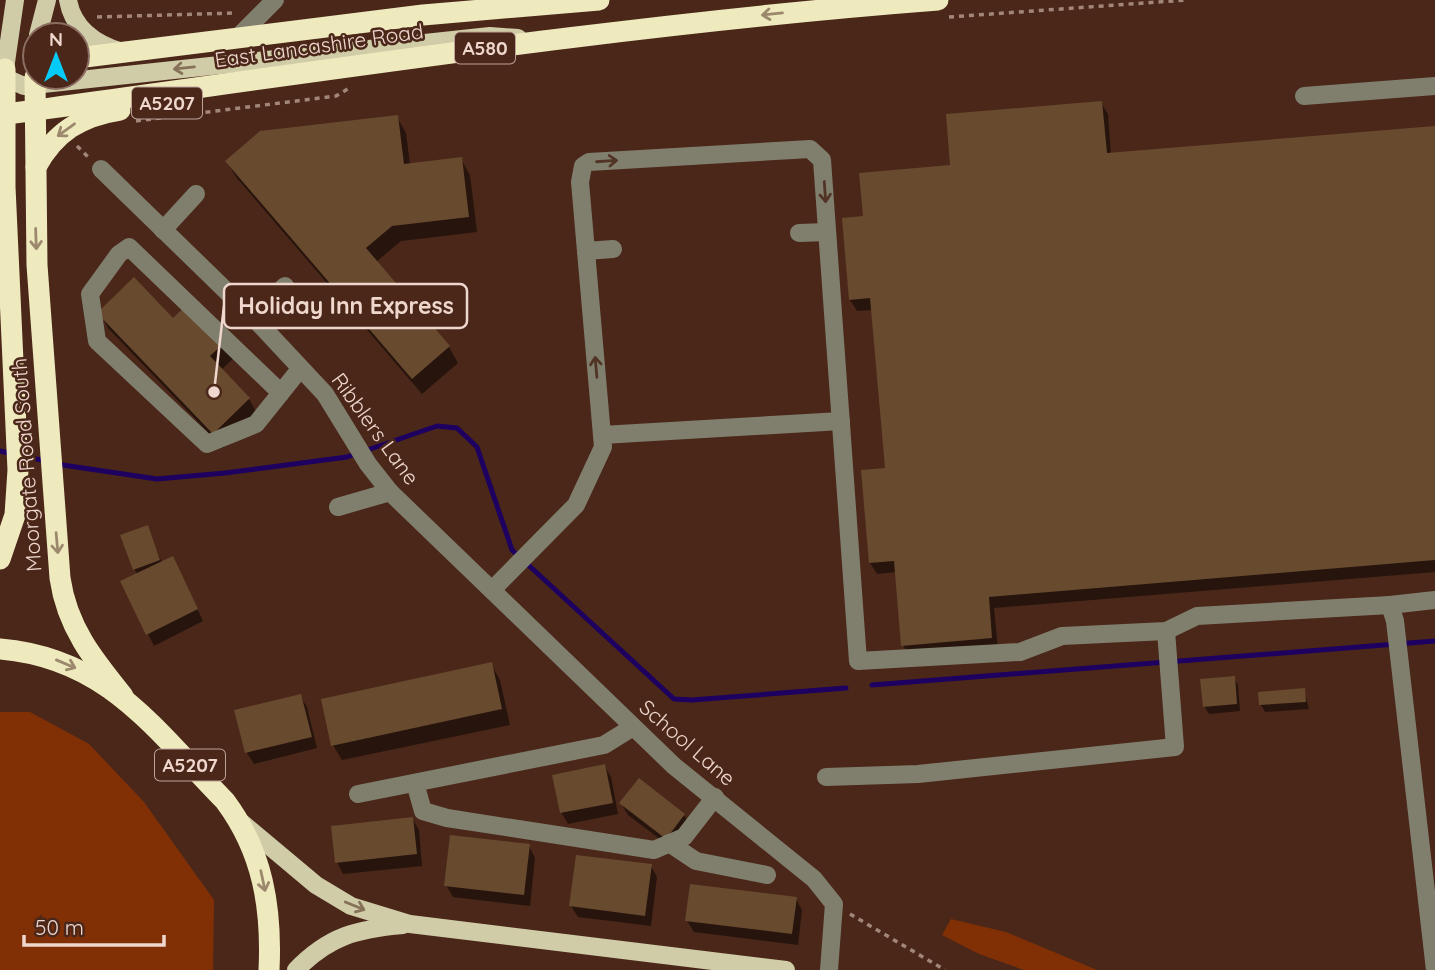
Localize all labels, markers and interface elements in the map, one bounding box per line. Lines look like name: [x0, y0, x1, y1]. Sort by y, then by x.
one-way arrow: [761, 8, 784, 21]
street label: East Lancashire Road: [213, 17, 425, 73]
north arrow: [21, 21, 91, 91]
text: N: [49, 27, 63, 51]
road number: A580: [455, 32, 515, 64]
one-way arrow: [173, 62, 196, 75]
road number: A5207: [132, 88, 202, 118]
one-way arrow: [57, 123, 76, 137]
one-way arrow: [596, 154, 618, 167]
one-way arrow: [818, 181, 831, 204]
one-way arrow: [30, 227, 43, 250]
callout: Holiday Inn Express: [224, 284, 467, 328]
text: Holiday Inn Express: [238, 291, 454, 320]
one-way arrow: [589, 356, 602, 379]
street label: Moorgate Road South: [6, 357, 46, 573]
street label: Ribblers Lane: [326, 367, 425, 489]
one-way arrow: [51, 532, 64, 554]
one-way arrow: [55, 658, 77, 671]
street label: School Lane: [634, 694, 741, 791]
road number: A5207: [155, 750, 225, 780]
one-way arrow: [257, 869, 270, 892]
one-way arrow: [344, 900, 365, 913]
scale bar: [24, 904, 164, 948]
text: 50 m: [35, 914, 84, 940]

